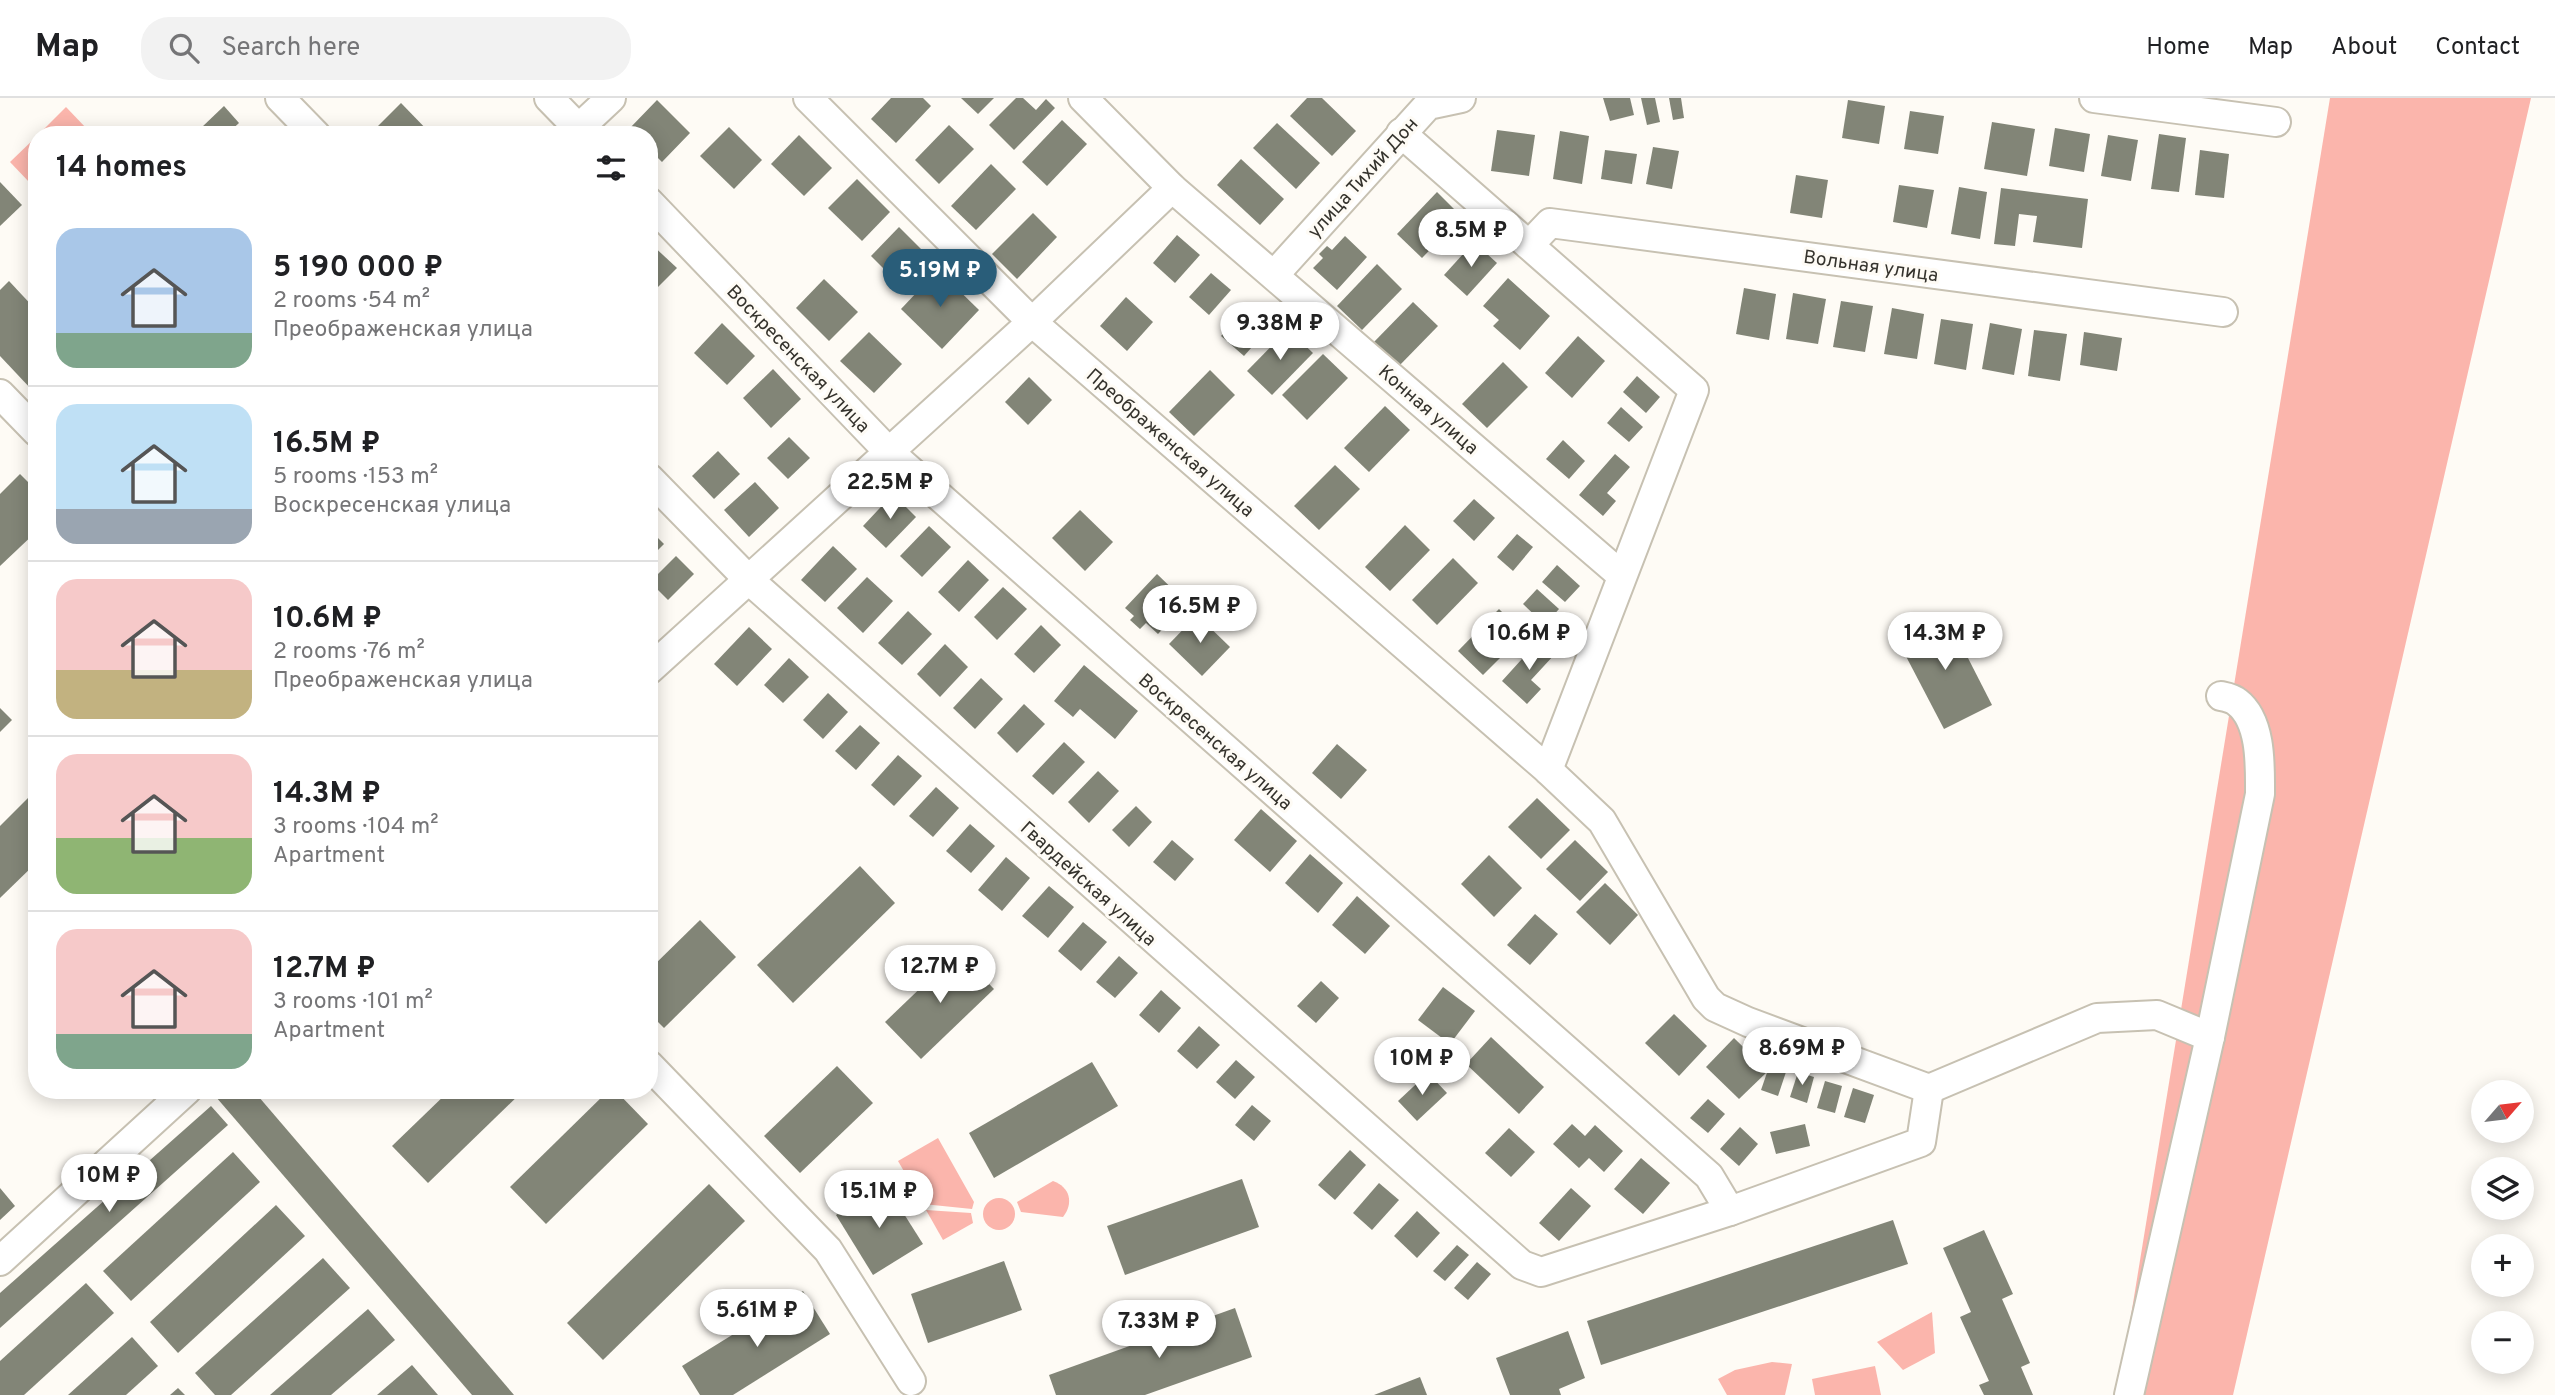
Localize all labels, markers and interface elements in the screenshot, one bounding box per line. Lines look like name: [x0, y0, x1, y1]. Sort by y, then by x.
search box: [141, 17, 631, 80]
text: Map: [35, 27, 99, 69]
icon: search: [165, 29, 203, 67]
text: Search here: [221, 32, 360, 65]
text: Home: [2146, 33, 2210, 63]
text: Map: [2248, 33, 2293, 63]
text: About: [2331, 33, 2397, 63]
text: Contact: [2435, 33, 2520, 63]
street label: улица Тихий Дон: [1303, 113, 1424, 244]
icon: filters: [592, 149, 630, 187]
text: 14 homes: [56, 150, 187, 187]
pin: 8.5M ₽: [1414, 209, 1528, 269]
text: 8.5M ₽: [1434, 217, 1508, 246]
street label: Вольная улица: [1802, 246, 1940, 288]
text: 5 190 000 ₽: [273, 250, 443, 287]
pin: 5.19M ₽: [875, 250, 1005, 309]
icon: home: [112, 256, 196, 340]
text: 5.19M ₽: [899, 257, 981, 286]
street label: Воскресенская улица: [721, 280, 874, 438]
text: 2 rooms · 54 m²: [273, 287, 430, 316]
pin: 9.38M ₽: [1215, 302, 1345, 362]
text: 9.38M ₽: [1236, 310, 1324, 339]
text: Преображенская улица: [273, 316, 533, 345]
street label: Конная улица: [1373, 360, 1483, 461]
street label: Преображенская улица: [1081, 364, 1259, 523]
text: 16.5M ₽: [273, 426, 381, 463]
icon: home: [112, 432, 196, 516]
pin: 22.5M ₽: [825, 462, 955, 521]
text: 5 rooms · 153 m²: [273, 463, 438, 492]
text: 22.5M ₽: [846, 469, 934, 498]
text: Воскресенская улица: [273, 492, 511, 521]
pin: 16.5M ₽: [1135, 586, 1265, 645]
text: 16.5M ₽: [1159, 593, 1241, 622]
text: 10.6M ₽: [273, 601, 382, 638]
icon: home: [112, 607, 196, 691]
pin: 10.6M ₽: [1464, 612, 1594, 672]
pin: 14.3M ₽: [1880, 612, 2010, 672]
text: 10.6M ₽: [1487, 620, 1571, 649]
text: 14.3M ₽: [1904, 620, 1986, 649]
text: 2 rooms · 76 m²: [273, 638, 425, 667]
text: Преображенская улица: [273, 667, 533, 696]
street label: Воскресенская улица: [1133, 669, 1297, 816]
text: 14.3M ₽: [273, 776, 381, 813]
icon: home: [112, 782, 196, 866]
text: 3 rooms · 104 m²: [273, 813, 438, 842]
street label: Гвардейская улица: [1015, 817, 1161, 952]
text: Apartment: [273, 842, 385, 871]
pin: 12.7M ₽: [875, 946, 1005, 1005]
text: 12.7M ₽: [273, 951, 376, 988]
text: 12.7M ₽: [901, 953, 979, 982]
icon: home: [112, 957, 196, 1041]
text: 3 rooms · 101 m²: [273, 988, 433, 1017]
text: Apartment: [273, 1017, 385, 1046]
pin: 8.69M ₽: [1737, 1028, 1867, 1087]
text: 8.69M ₽: [1758, 1035, 1846, 1064]
pin: 10M ₽: [1373, 1038, 1471, 1097]
text: 10M ₽: [1390, 1045, 1454, 1074]
north arrow: [2471, 1080, 2534, 1143]
map controls: [2471, 1080, 2534, 1374]
pin: 10M ₽: [60, 1154, 158, 1214]
button: layers: [2471, 1157, 2534, 1220]
text: 10M ₽: [77, 1162, 141, 1191]
pin: 15.1M ₽: [814, 1170, 944, 1230]
text: 15.1M ₽: [840, 1178, 918, 1207]
button: +: [2471, 1234, 2534, 1297]
pin: 5.61M ₽: [692, 1290, 822, 1349]
text: 5.61M ₽: [716, 1297, 798, 1326]
pin: 7.33M ₽: [1094, 1300, 1224, 1360]
text: 7.33M ₽: [1118, 1308, 1200, 1337]
button: −: [2471, 1311, 2534, 1374]

